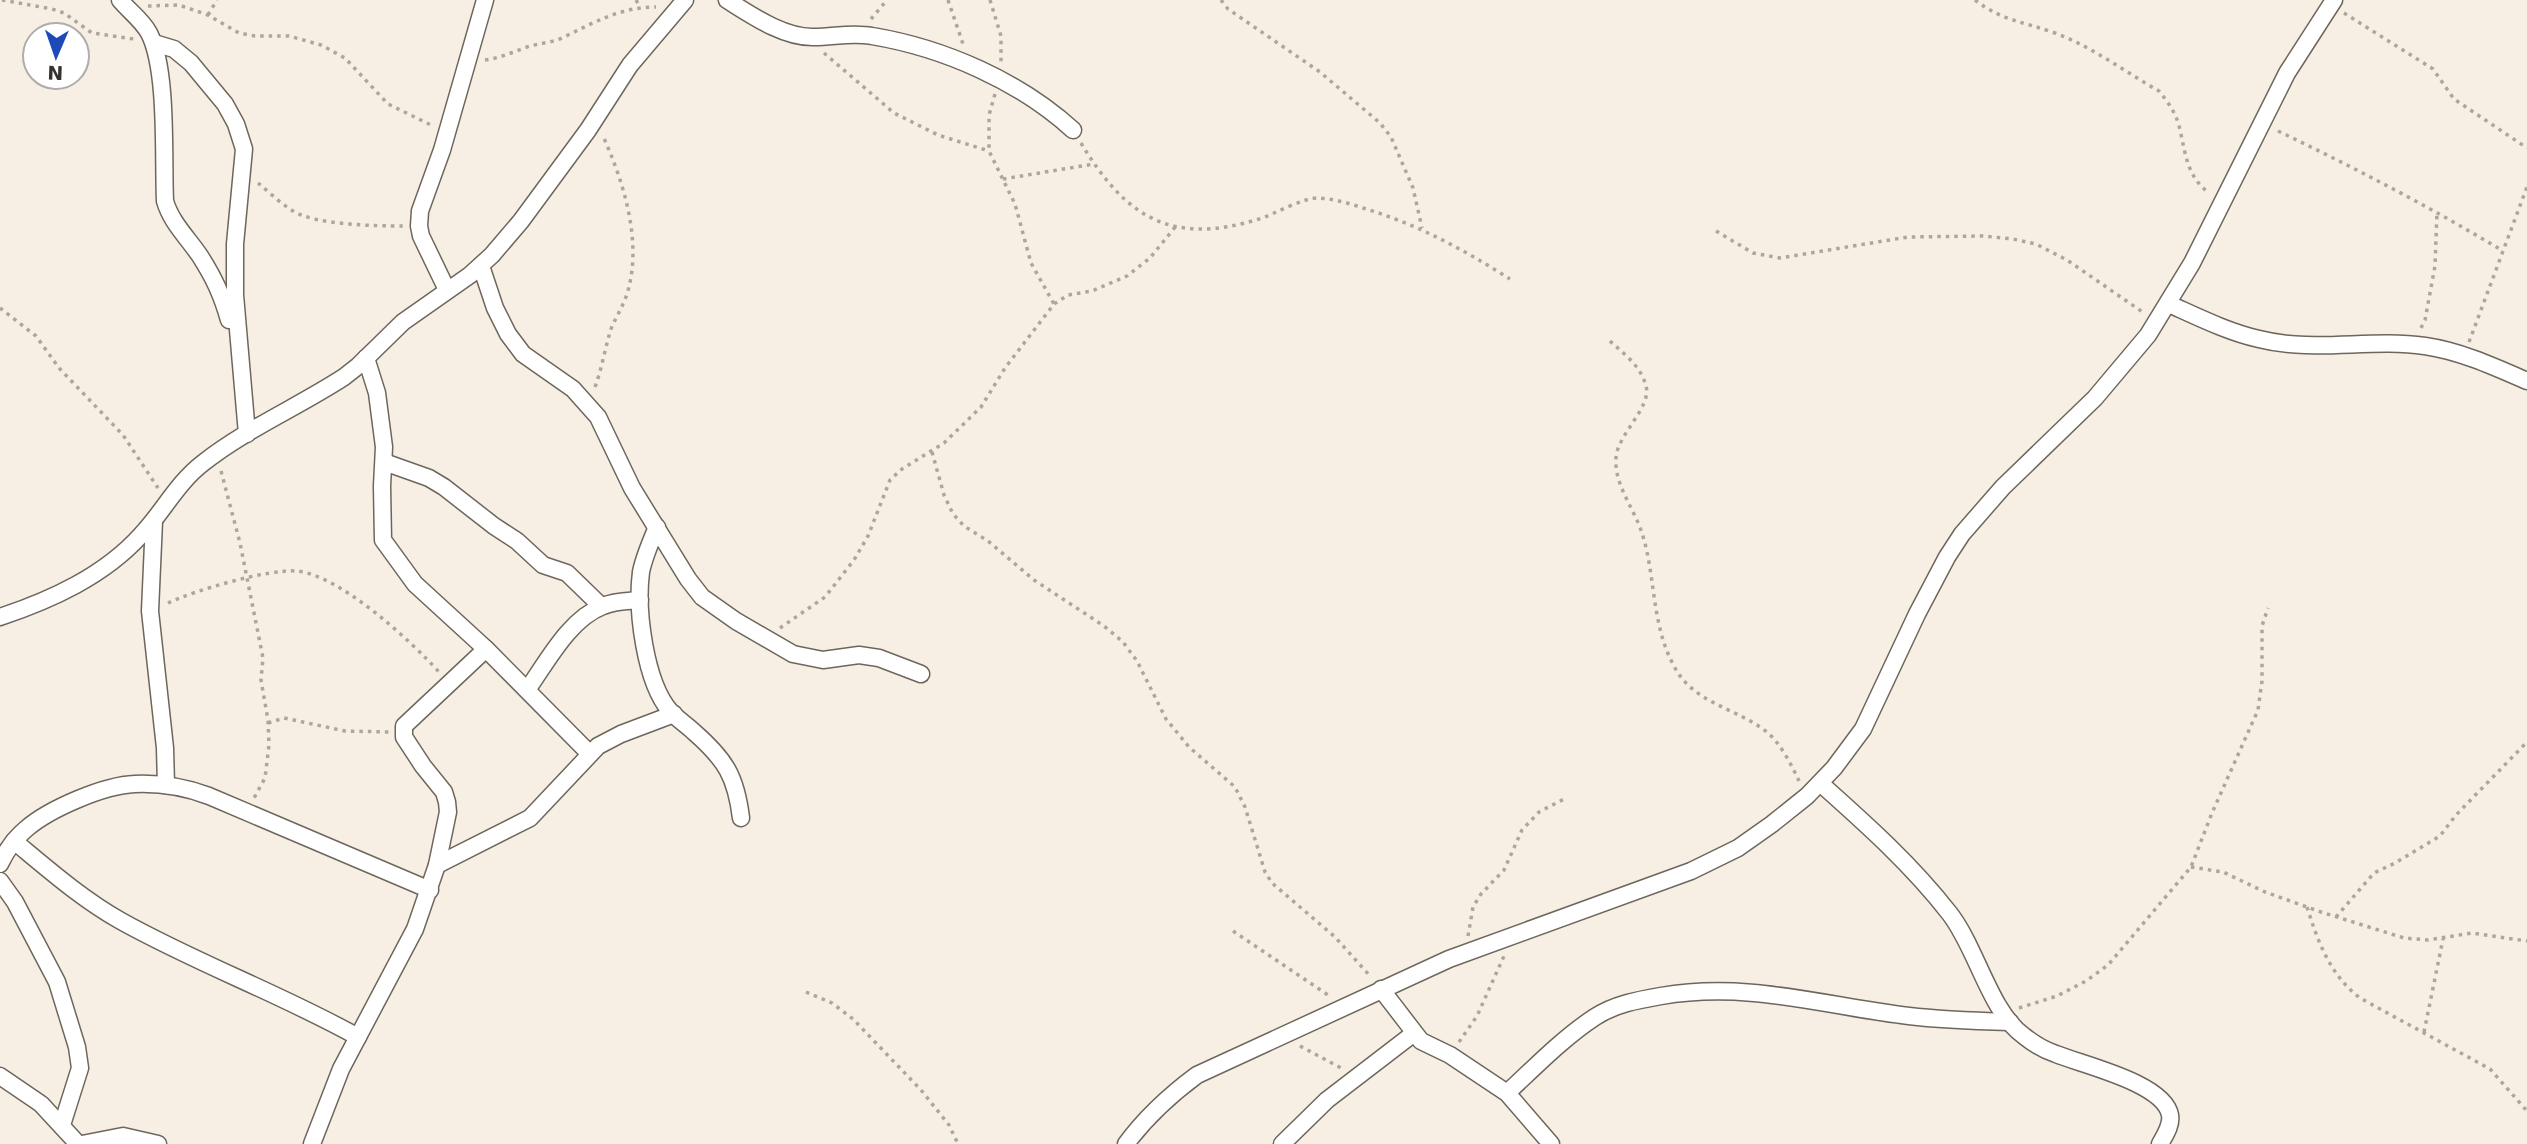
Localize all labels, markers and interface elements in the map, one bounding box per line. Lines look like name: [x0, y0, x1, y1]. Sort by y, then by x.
north arrow: [21, 21, 91, 91]
text: N: [47, 62, 64, 84]

